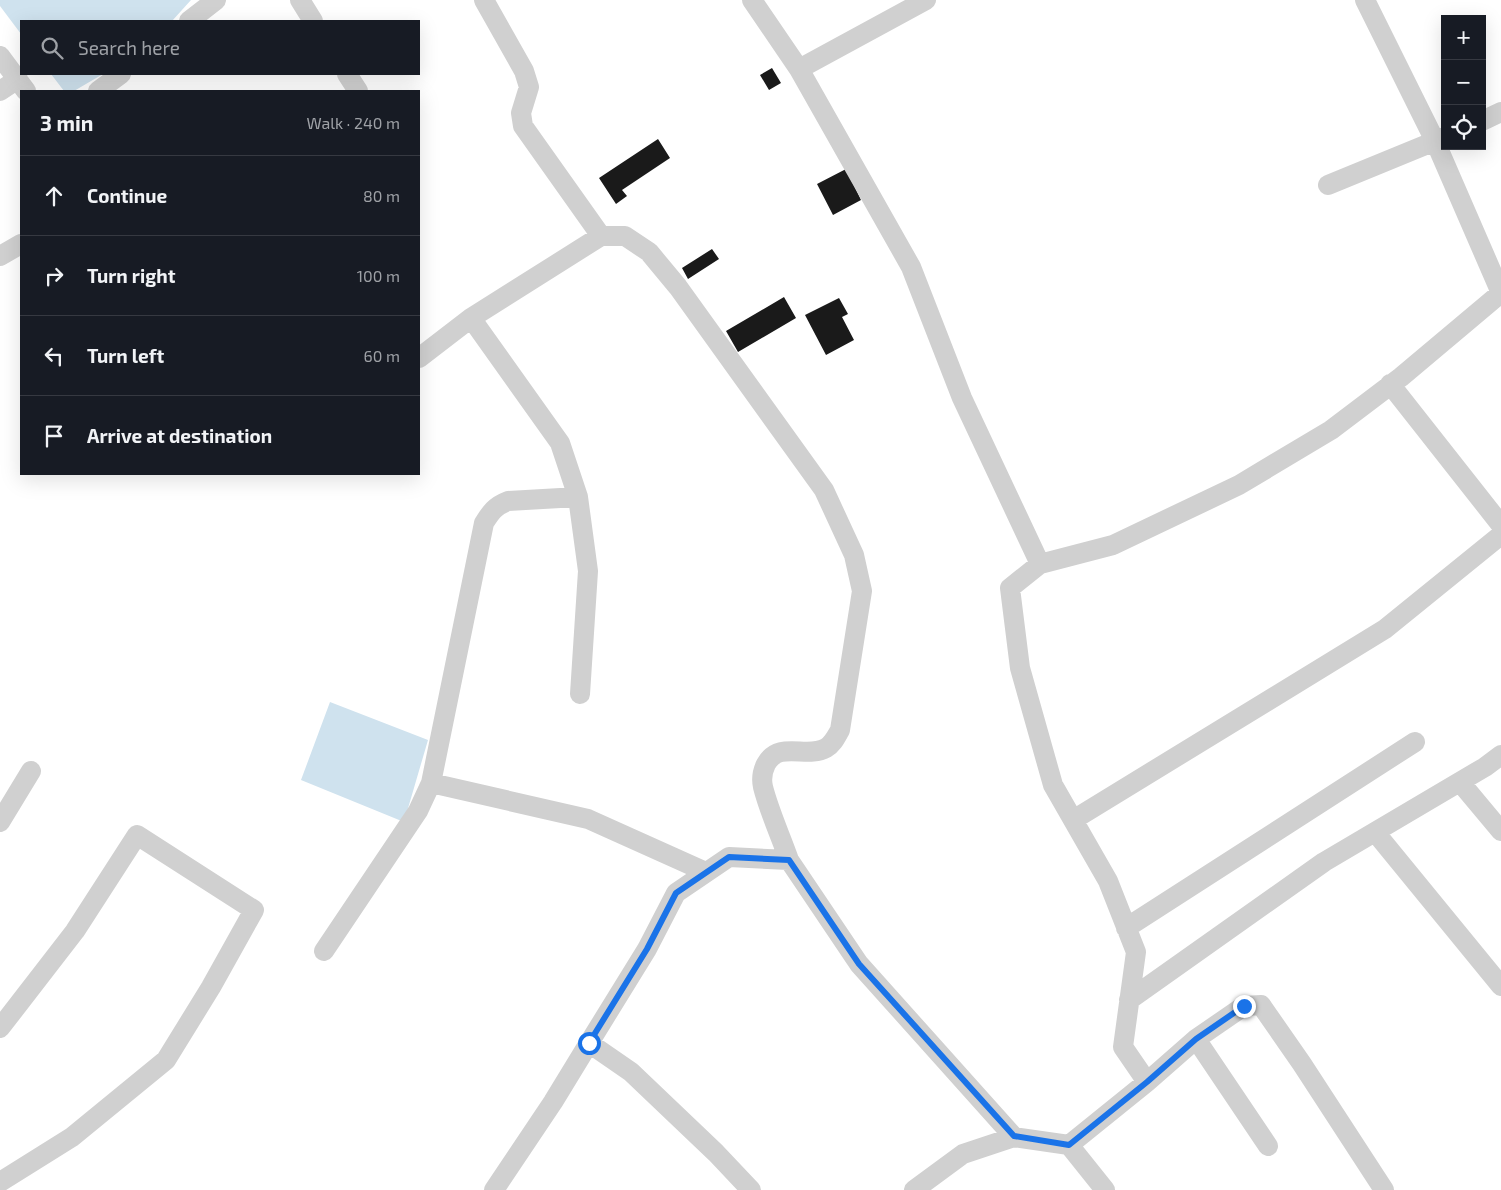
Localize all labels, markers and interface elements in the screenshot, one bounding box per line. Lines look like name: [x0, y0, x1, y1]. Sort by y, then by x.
map controls: [1441, 15, 1486, 150]
button: +: [1441, 15, 1486, 60]
search box: [20, 20, 420, 75]
icon: search: [38, 34, 66, 62]
text: Search here: [78, 36, 180, 59]
button: −: [1441, 60, 1486, 105]
button: locate: [1441, 105, 1486, 150]
text: 3 min: [40, 110, 93, 135]
text: Walk · 240 m: [307, 113, 400, 132]
icon: ahead: [40, 182, 68, 210]
text: Continue: [87, 184, 167, 207]
text: 80 m: [363, 186, 400, 205]
icon: right: [40, 262, 68, 290]
text: Turn right: [87, 264, 175, 287]
text: 100 m: [357, 266, 400, 285]
icon: left: [40, 342, 68, 370]
text: Turn left: [87, 344, 164, 367]
text: 60 m: [364, 346, 400, 365]
icon: arrive: [40, 422, 68, 450]
text: Arrive at destination: [87, 424, 272, 447]
route end: [1233, 995, 1256, 1018]
route start: [578, 1032, 601, 1055]

